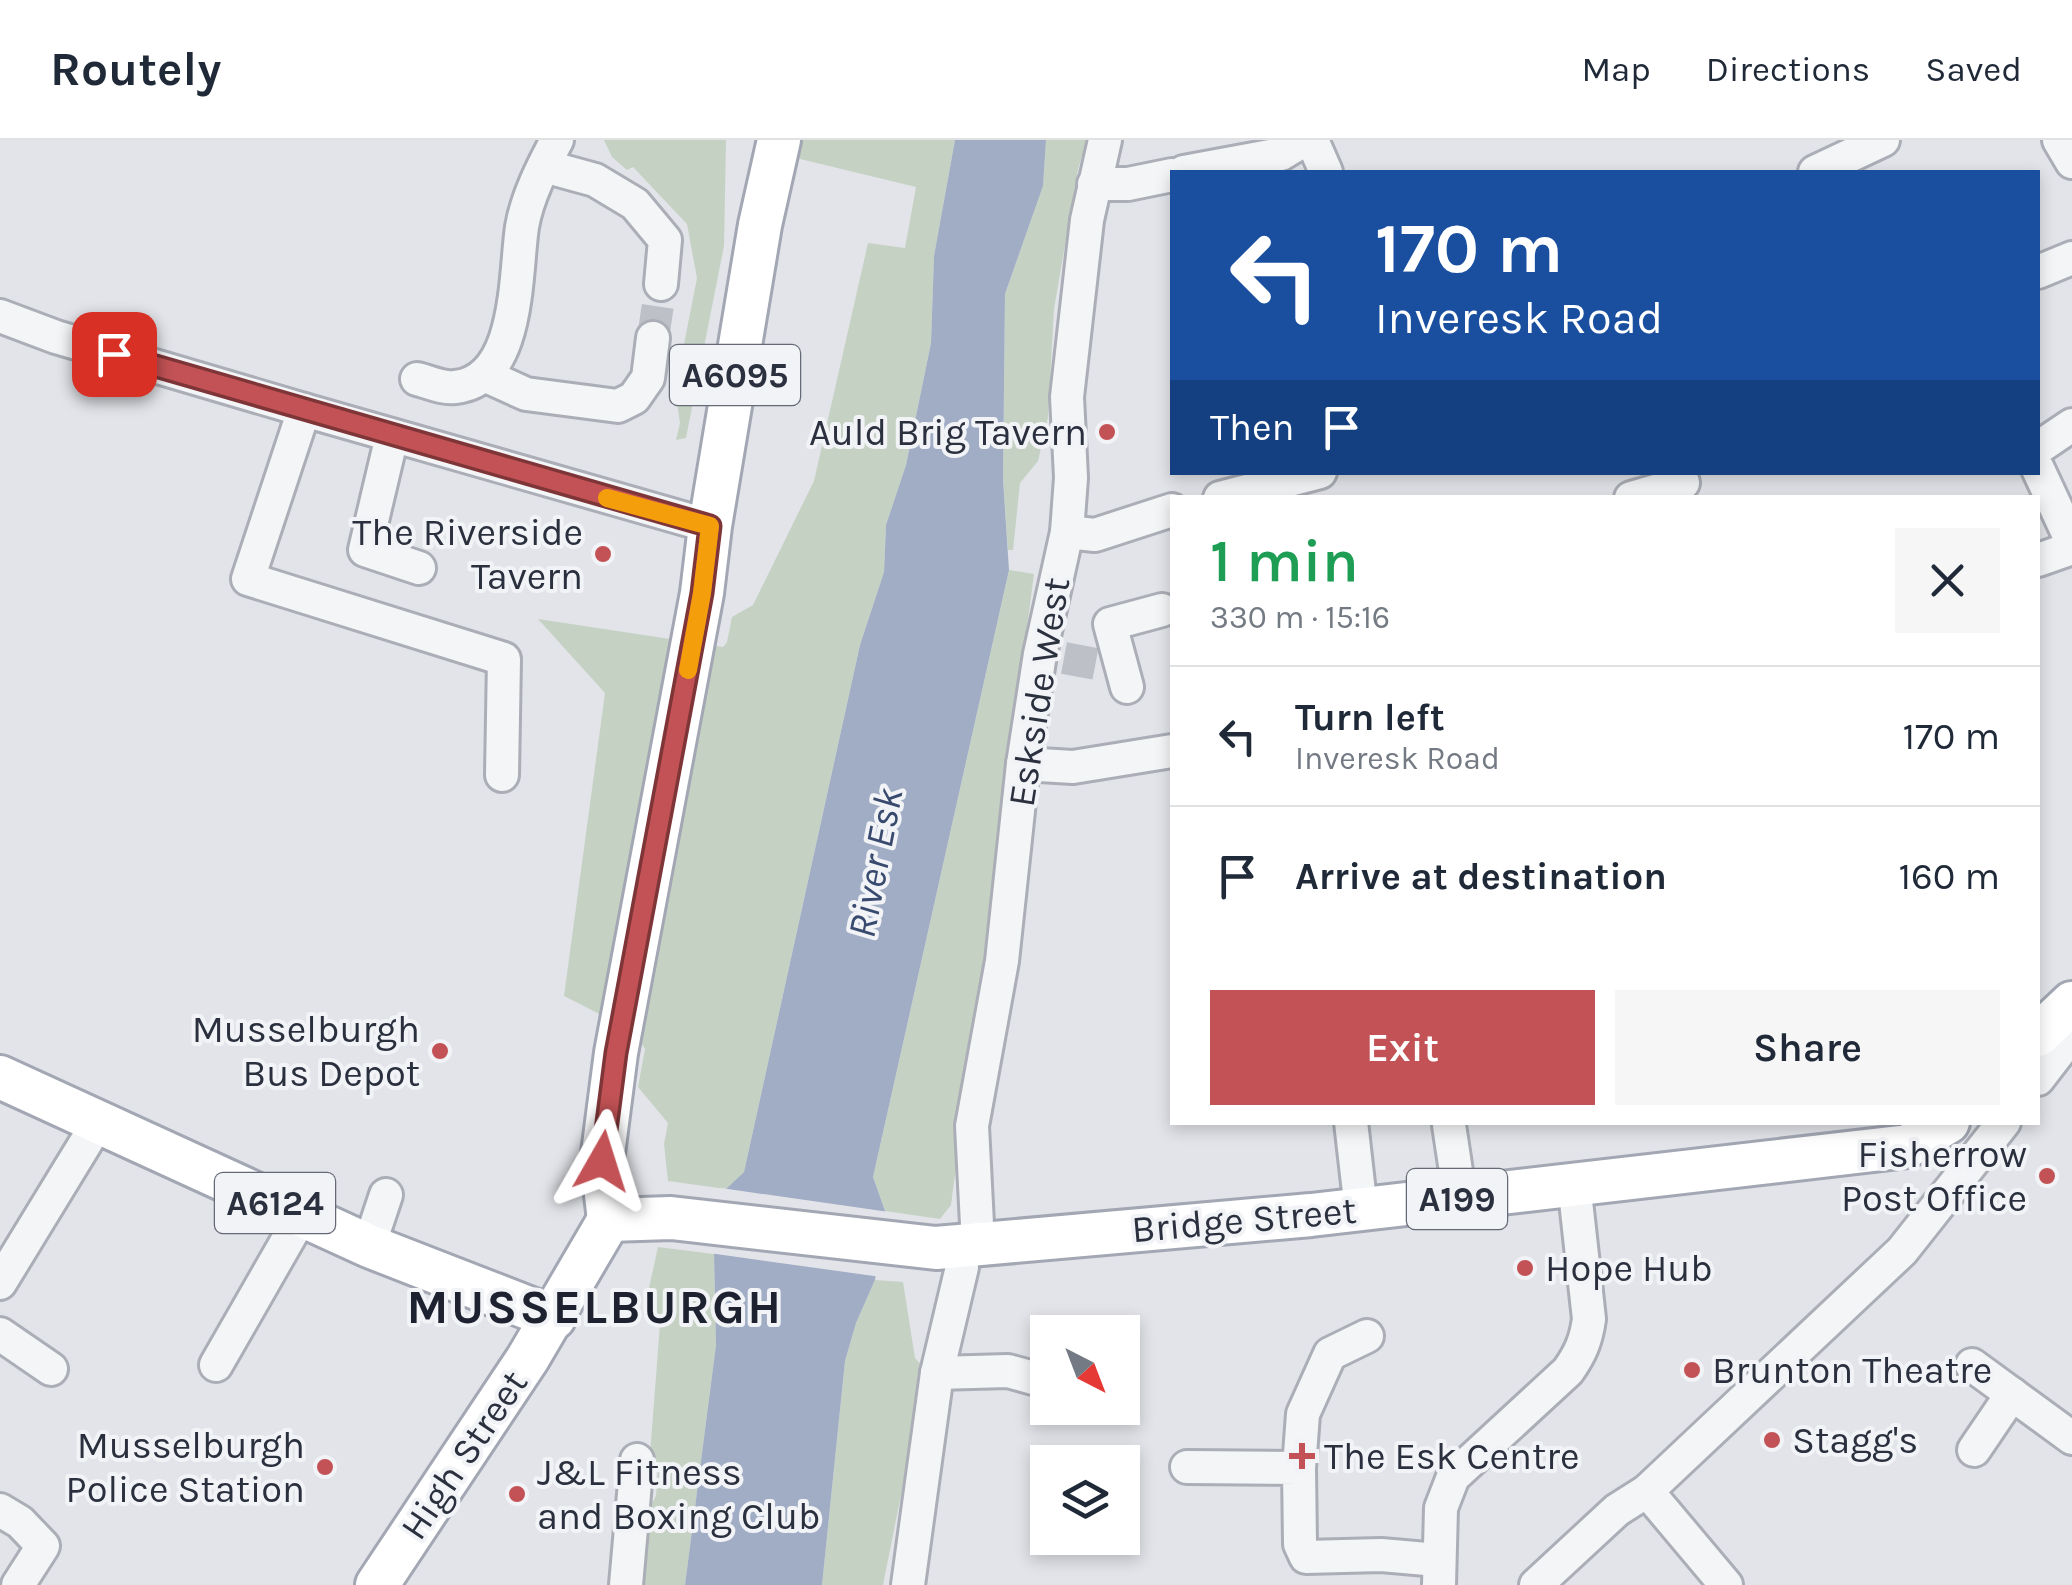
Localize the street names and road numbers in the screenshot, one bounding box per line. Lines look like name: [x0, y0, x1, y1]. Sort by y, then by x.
road number: A6095: [670, 345, 800, 405]
street label: Eskside West: [999, 574, 1079, 810]
road number: A199: [1407, 1169, 1507, 1229]
road number: A6124: [215, 1173, 335, 1233]
street label: Bridge Street: [1130, 1188, 1358, 1252]
street label: High Street: [391, 1362, 537, 1548]

